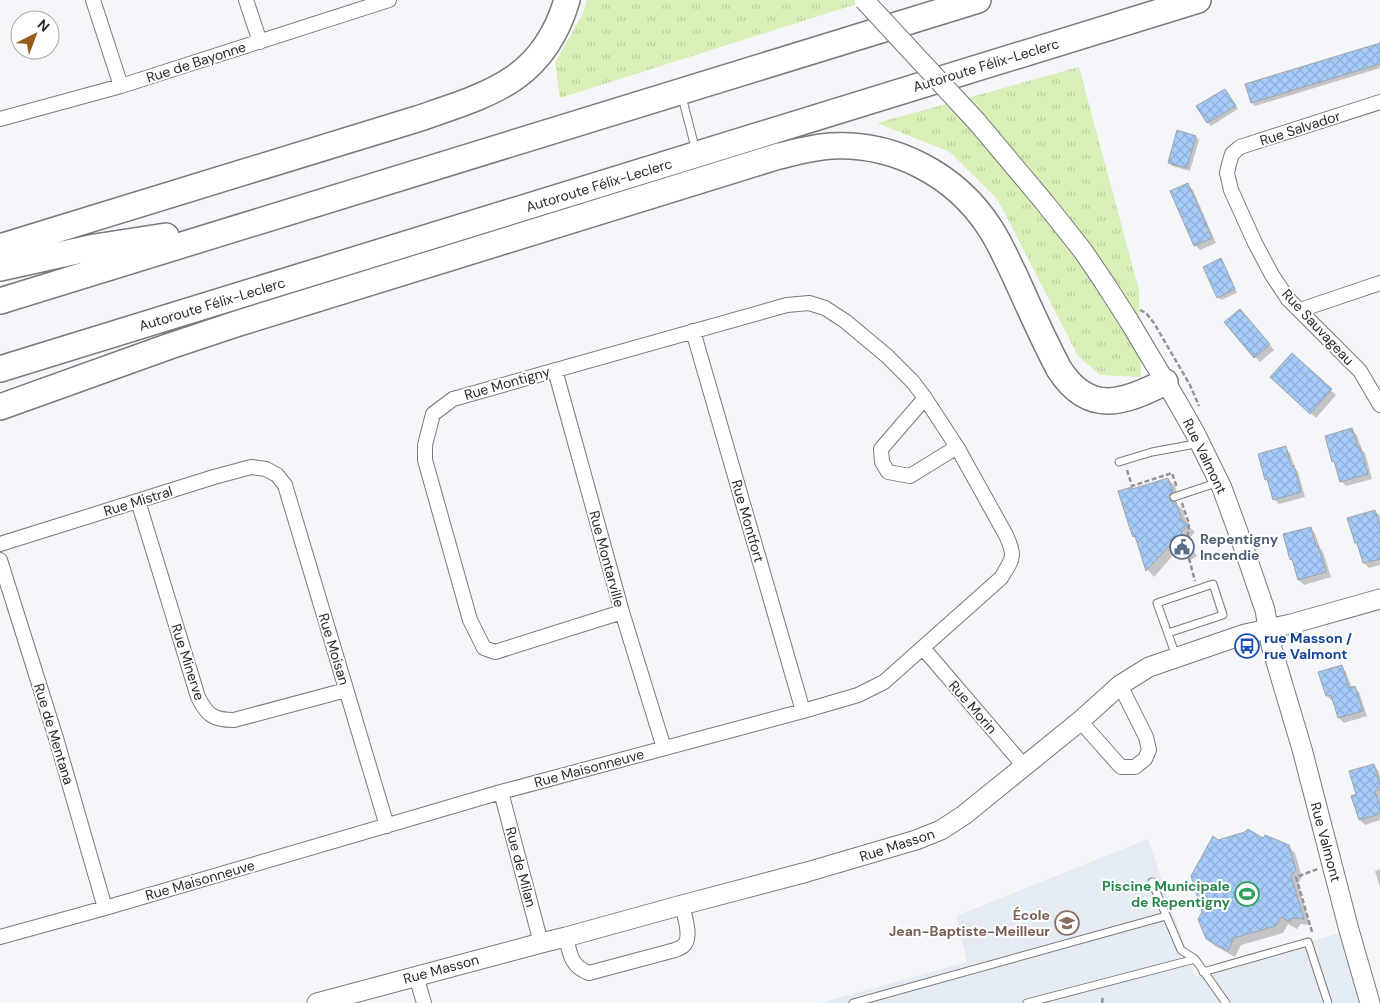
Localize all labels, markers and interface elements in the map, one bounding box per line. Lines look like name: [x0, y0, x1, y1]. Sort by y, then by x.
north arrow: [10, 10, 60, 60]
text: N: [34, 15, 54, 35]
street label: Autoroute Félix-Leclerc: [911, 34, 1061, 96]
street label: Rue de Bayonne: [144, 37, 248, 87]
street label: Rue Salvador: [1257, 106, 1343, 150]
street label: Autoroute Félix-Leclerc: [524, 154, 674, 216]
street label: Autoroute Félix-Leclerc: [137, 273, 287, 335]
street label: Rue Sauvageau: [1278, 285, 1358, 369]
street label: Rue Montigny: [462, 362, 552, 404]
street label: Rue Valmont: [1179, 415, 1231, 497]
street label: Rue Montfort: [728, 478, 768, 564]
street label: Rue Mistral: [101, 482, 175, 520]
street label: Rue Montarville: [585, 509, 629, 609]
place label: Repentigny Incendie: [1200, 530, 1279, 564]
public building icon: Repentigny Incendie: [1169, 534, 1195, 560]
street label: Rue Moisan: [315, 611, 353, 687]
street label: Rue Minerve: [167, 622, 209, 703]
place label: rue Masson / rue Valmont: [1264, 629, 1352, 663]
bus stop icon: rue Masson / rue Valmont: [1234, 633, 1260, 659]
street label: Rue Morin: [945, 677, 1001, 737]
street label: Rue de Mentana: [30, 681, 78, 787]
street label: Rue Maisonneuve: [532, 745, 646, 791]
street label: Rue Valmont: [1307, 800, 1345, 884]
street label: Rue Masson: [857, 824, 937, 866]
street label: Rue de Milan: [502, 825, 540, 909]
street label: Rue Maisonneuve: [143, 856, 257, 904]
place label: Piscine Municipale de Repentigny: [1102, 877, 1231, 911]
sports icon: Piscine Municipale de Repentigny: [1234, 881, 1260, 907]
place label: École Jean-Baptiste-Meilleur: [889, 906, 1050, 940]
school or university icon: École Jean-Baptiste-Meilleur: [1054, 910, 1080, 936]
street label: Rue Masson: [401, 950, 481, 988]

